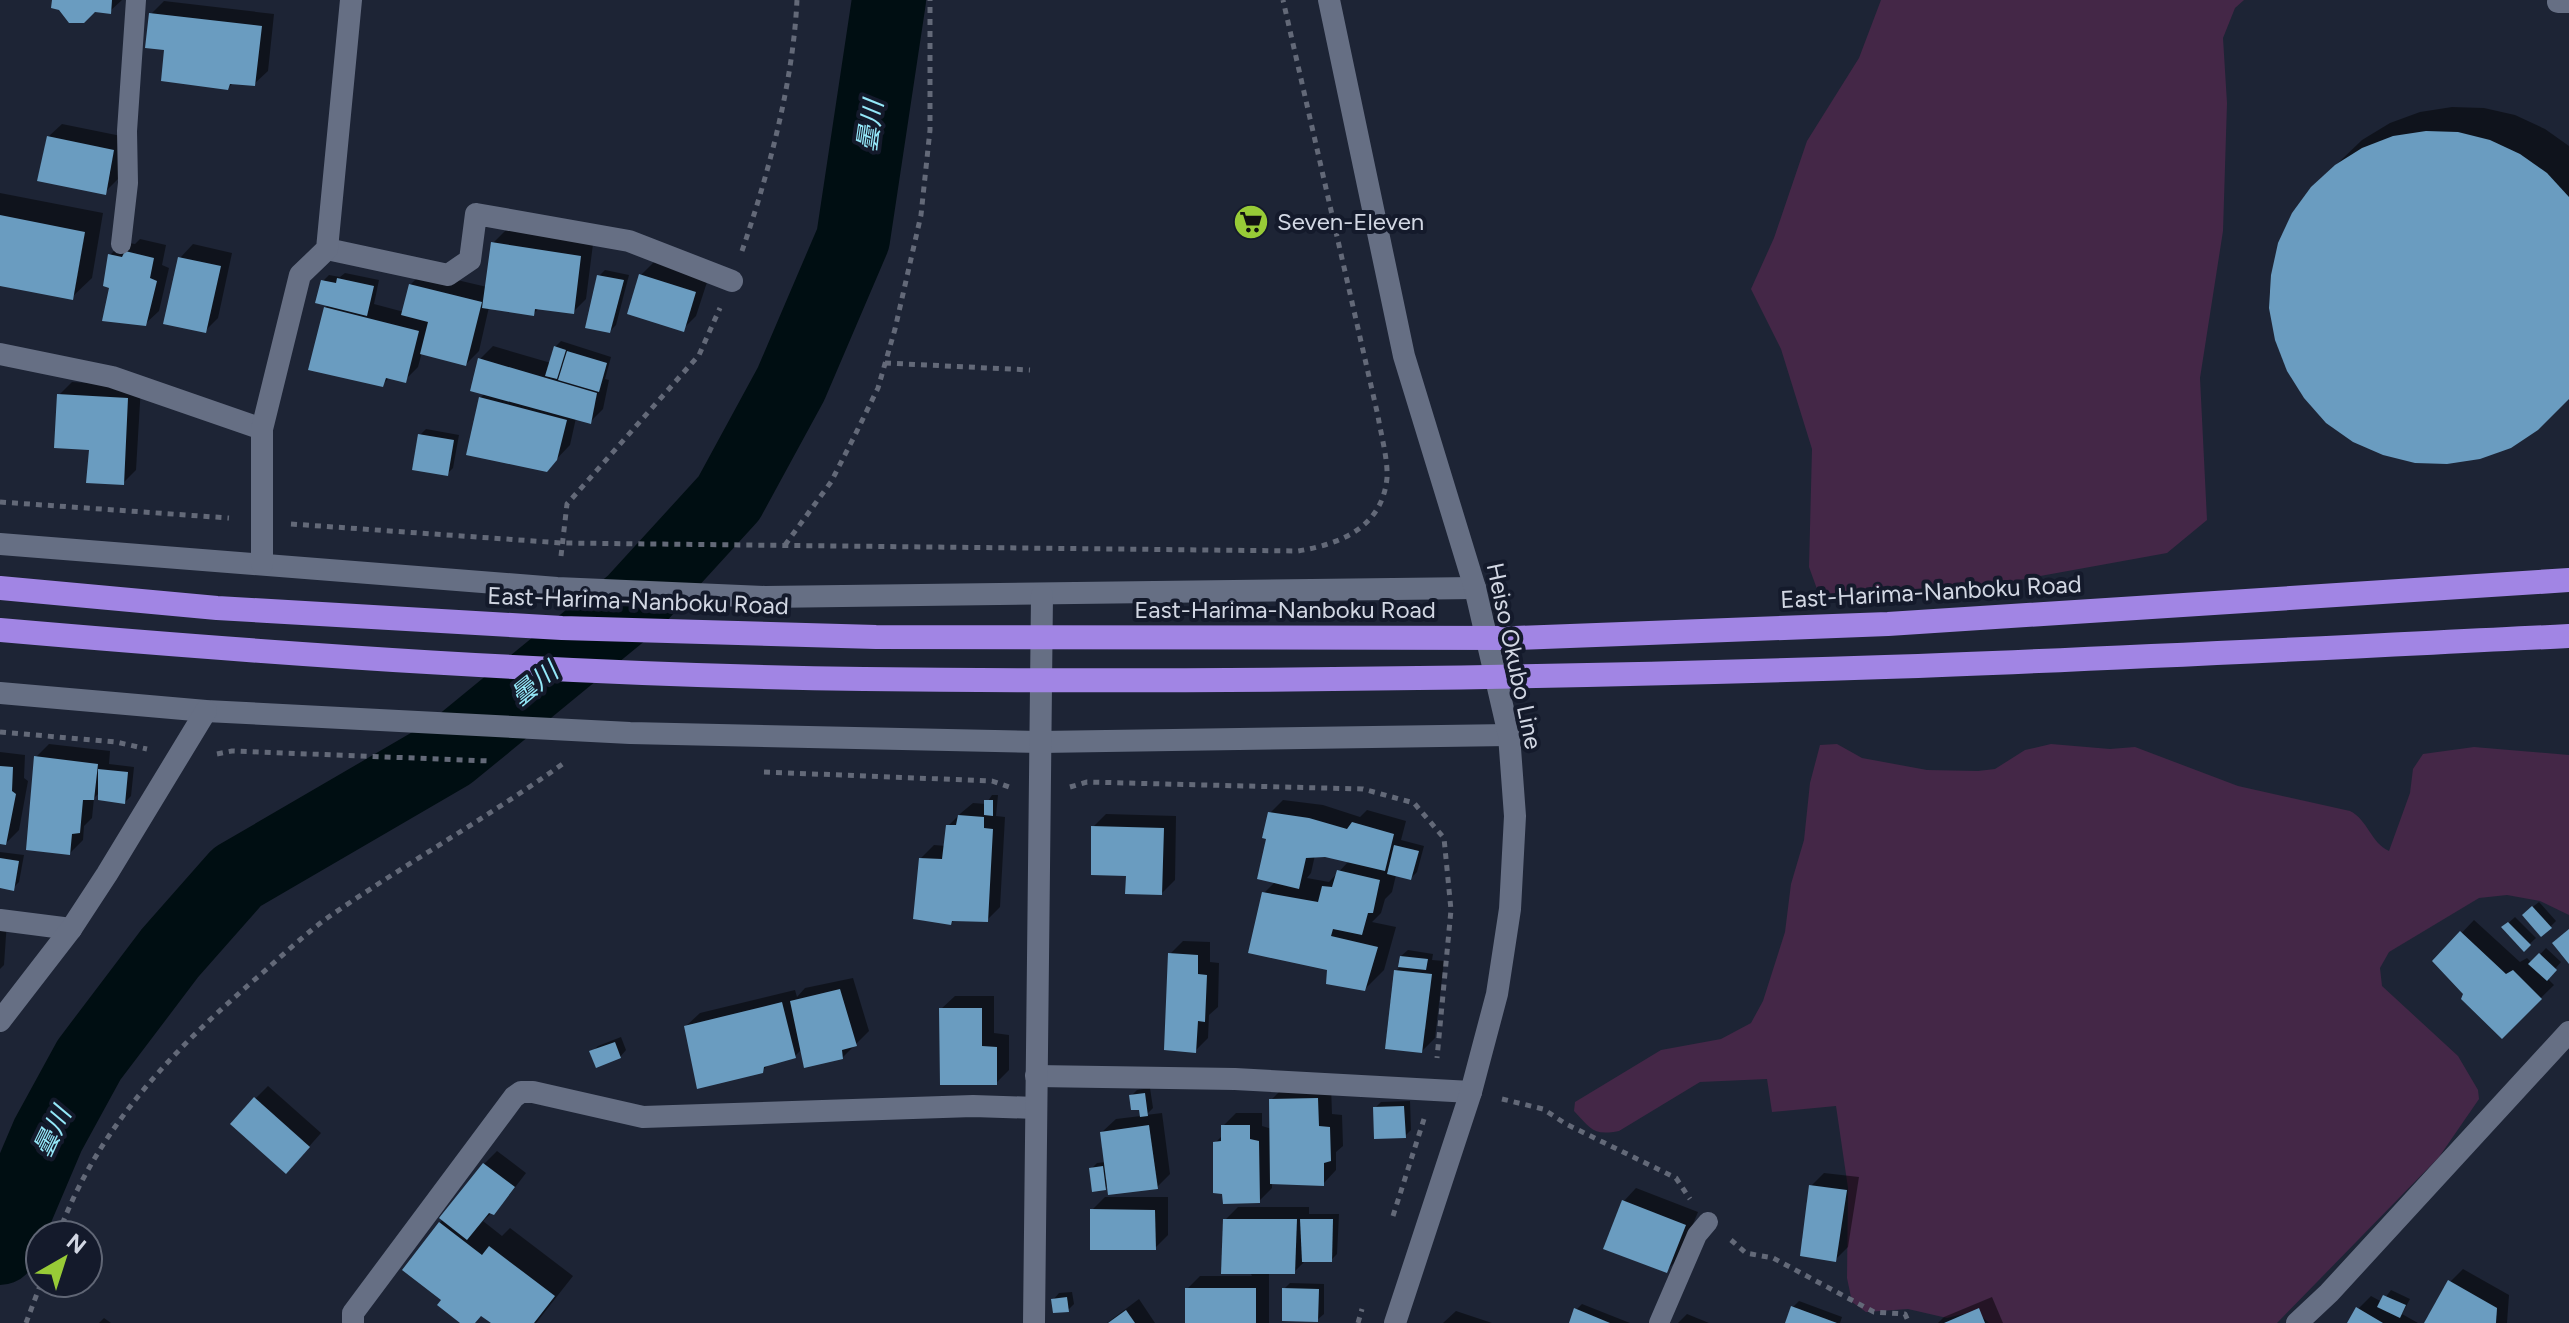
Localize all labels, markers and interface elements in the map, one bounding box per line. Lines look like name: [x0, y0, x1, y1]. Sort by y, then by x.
water label: 曇川: [851, 95, 890, 154]
supermarket icon: Seven-Eleven: [1232, 203, 1270, 241]
place label: Seven-Eleven: [1277, 207, 1424, 236]
street label: Heiso Okubo Line: [1481, 560, 1548, 752]
street label: East-Harima-Nanboku Road: [1780, 569, 2082, 614]
street label: East-Harima-Nanboku Road: [487, 581, 789, 620]
street label: East-Harima-Nanboku Road: [1134, 595, 1436, 624]
water label: 曇川: [504, 653, 567, 713]
water label: 曇川: [26, 1099, 79, 1162]
north arrow: [24, 1219, 104, 1299]
text: N: [61, 1228, 91, 1260]

